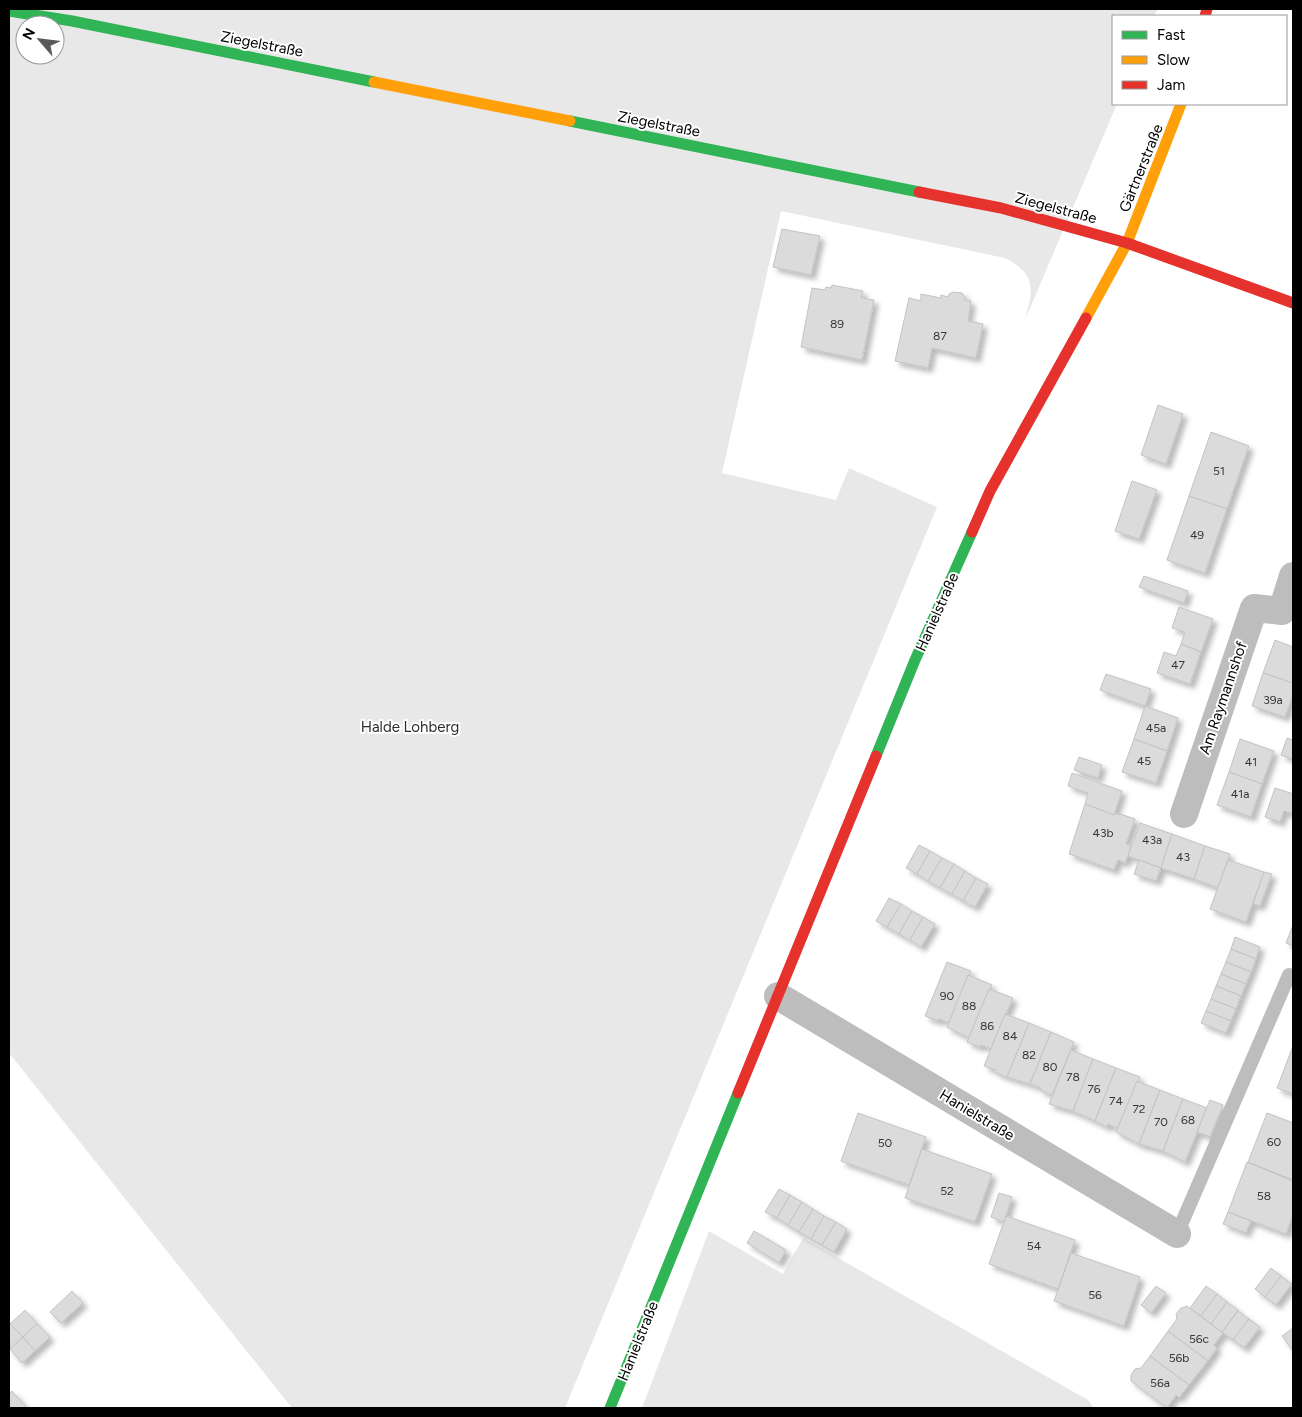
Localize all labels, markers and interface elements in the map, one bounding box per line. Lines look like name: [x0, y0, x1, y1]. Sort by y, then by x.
north arrow: [15, 15, 65, 65]
legend: [1112, 15, 1287, 105]
text: N: [19, 25, 39, 43]
text: Fast: [1157, 26, 1186, 44]
street label: Ziegelstraße: [219, 27, 305, 61]
text: Slow: [1157, 51, 1190, 69]
text: Jam: [1157, 76, 1185, 94]
street label: Ziegelstraße: [616, 107, 702, 141]
street label: Gärtnerstraße: [1115, 121, 1167, 215]
street label: Ziegelstraße: [1013, 188, 1099, 228]
house number: 89: [830, 317, 844, 331]
house number: 87: [933, 329, 947, 343]
house number: 51: [1213, 464, 1225, 478]
house number: 49: [1190, 528, 1204, 542]
street label: Hanielstraße: [912, 570, 962, 654]
street label: Am Raymannshof: [1195, 639, 1251, 757]
house number: 47: [1171, 658, 1185, 672]
house number: 39a: [1263, 693, 1283, 707]
park label: Halde Lohberg: [361, 718, 459, 736]
house number: 45a: [1146, 721, 1166, 735]
house number: 45: [1137, 754, 1151, 768]
house number: 41: [1245, 755, 1257, 769]
house number: 41a: [1231, 787, 1249, 801]
house number: 43b: [1092, 826, 1114, 840]
house number: 43a: [1142, 833, 1162, 847]
house number: 43: [1176, 850, 1190, 864]
house number: 90: [940, 989, 955, 1003]
house number: 88: [962, 999, 976, 1013]
house number: 86: [980, 1019, 994, 1033]
house number: 84: [1003, 1029, 1018, 1043]
house number: 82: [1022, 1048, 1036, 1062]
house number: 80: [1042, 1060, 1058, 1074]
house number: 78: [1066, 1070, 1080, 1084]
house number: 76: [1087, 1082, 1101, 1096]
street label: Hanielstraße: [936, 1086, 1018, 1144]
house number: 74: [1109, 1094, 1123, 1108]
house number: 72: [1132, 1102, 1146, 1116]
house number: 68: [1181, 1113, 1195, 1127]
house number: 70: [1154, 1115, 1168, 1129]
house number: 60: [1267, 1135, 1282, 1149]
house number: 50: [878, 1136, 893, 1150]
house number: 52: [940, 1184, 954, 1198]
house number: 58: [1257, 1189, 1271, 1203]
house number: 54: [1027, 1239, 1042, 1253]
house number: 56: [1088, 1288, 1102, 1302]
street label: Hanielstraße: [614, 1299, 662, 1383]
house number: 56c: [1189, 1332, 1210, 1346]
house number: 56b: [1169, 1351, 1189, 1365]
house number: 56a: [1150, 1376, 1170, 1390]

